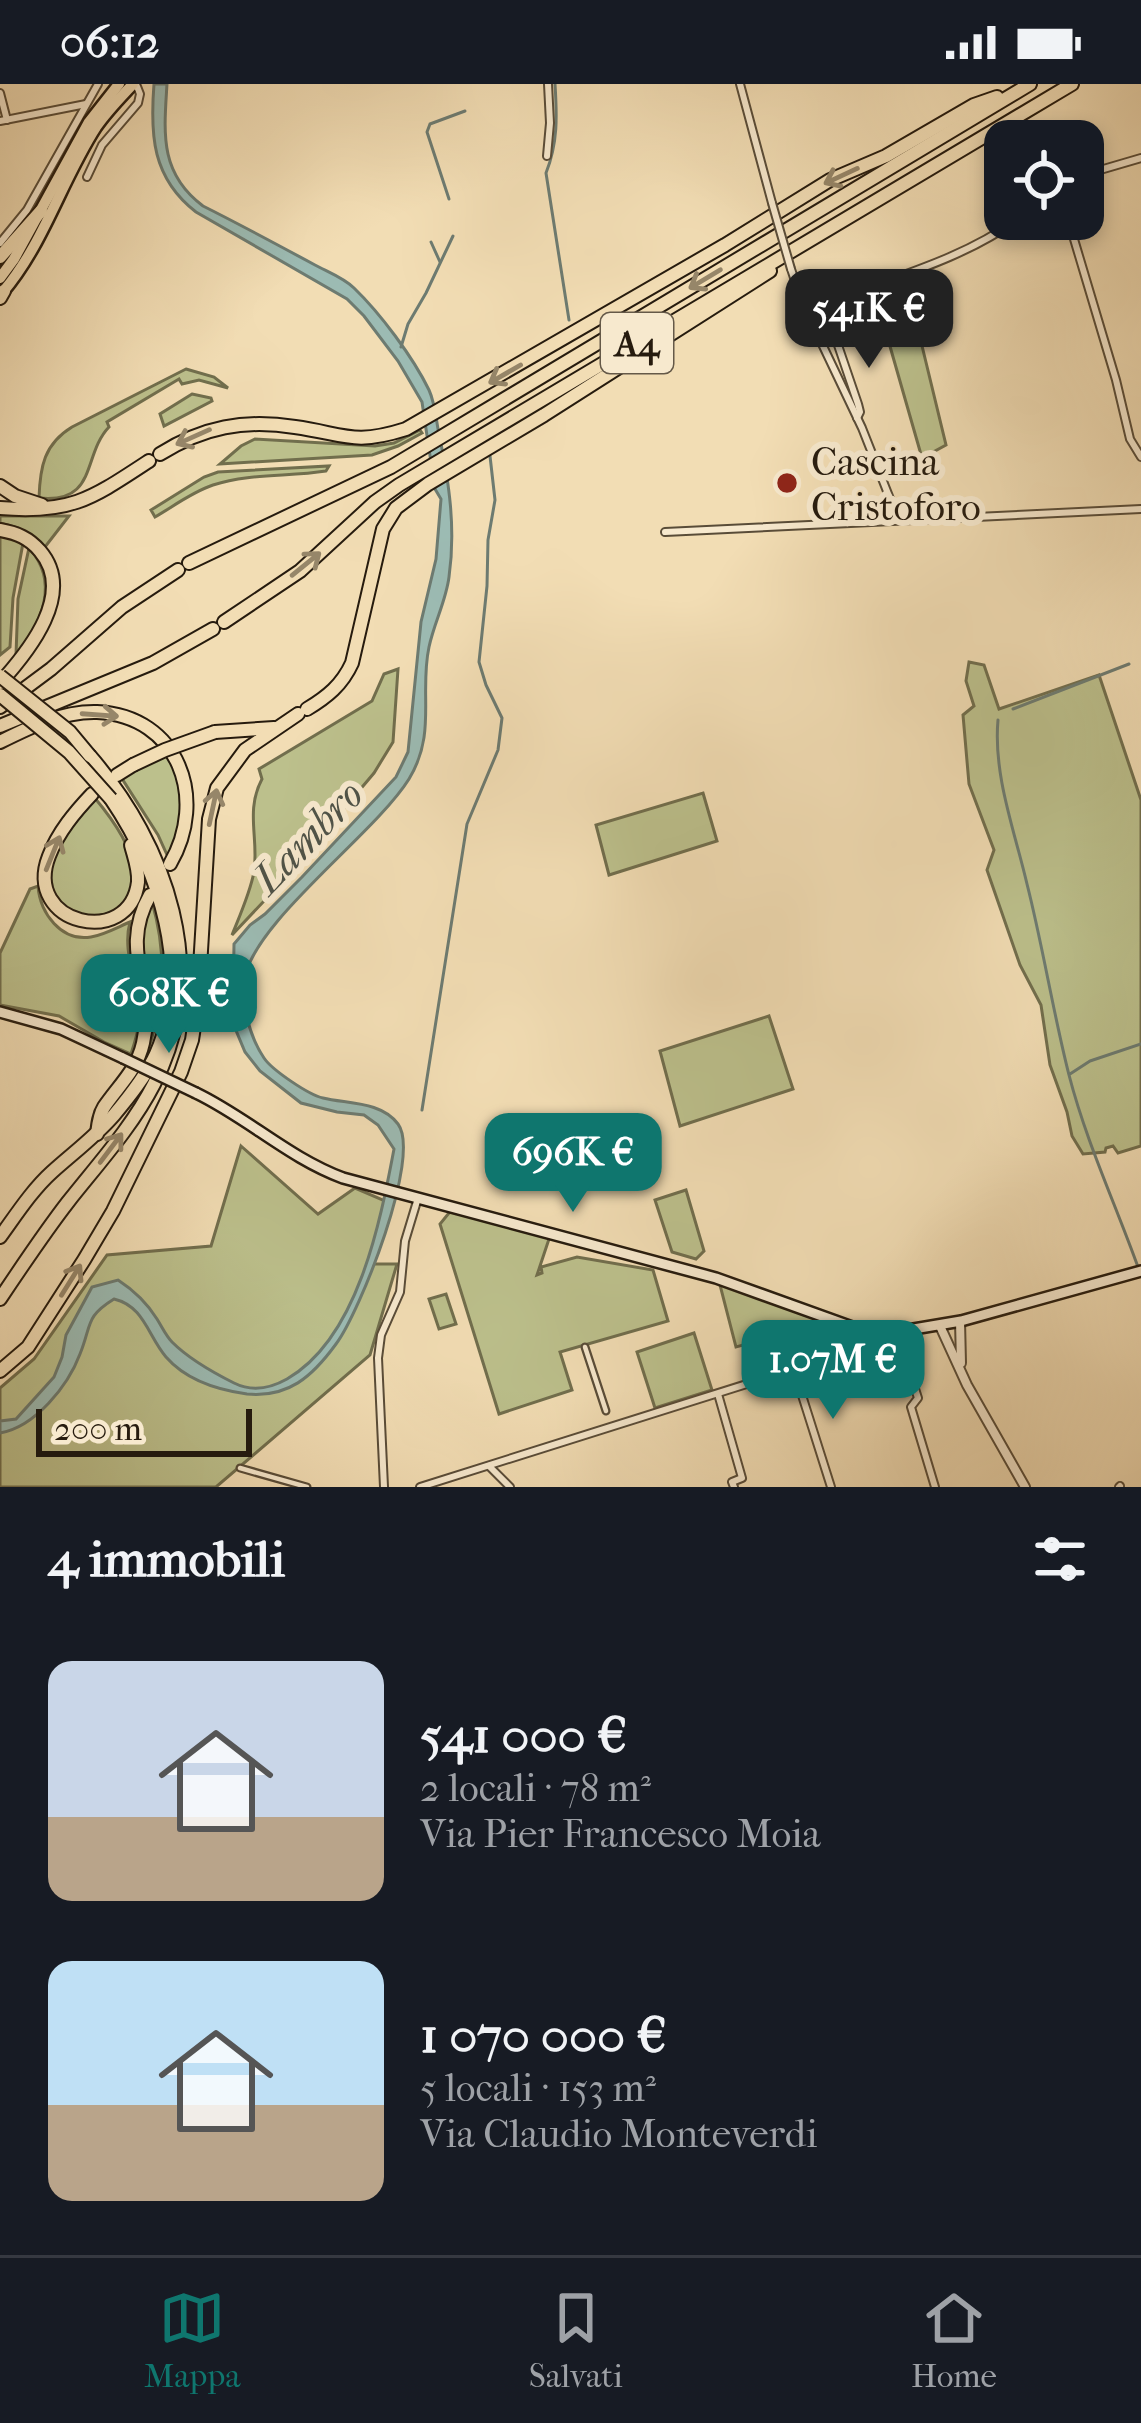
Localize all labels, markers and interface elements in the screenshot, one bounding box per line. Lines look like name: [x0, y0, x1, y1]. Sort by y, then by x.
text: 06:12: [60, 16, 159, 69]
map controls: [984, 120, 1104, 240]
button: locate: [984, 120, 1104, 240]
one-way arrow: [824, 166, 860, 188]
one-way arrow: [689, 267, 723, 291]
pin: 541K €: [771, 269, 967, 371]
text: 541K €: [812, 285, 926, 331]
road number: A4: [601, 313, 673, 373]
one-way arrow: [488, 362, 523, 386]
one-way arrow: [175, 428, 211, 450]
place label: Cascina Cristoforo: [811, 439, 981, 530]
marker: Cascina Cristoforo: [774, 470, 800, 496]
one-way arrow: [290, 552, 322, 578]
one-way arrow: [80, 703, 119, 726]
water label: Lambro: [240, 770, 374, 906]
one-way arrow: [202, 789, 225, 827]
one-way arrow: [43, 836, 65, 873]
pin: 608K €: [71, 954, 267, 1056]
text: 608K €: [108, 970, 230, 1016]
pin: 696K €: [475, 1113, 671, 1215]
text: 696K €: [512, 1129, 634, 1175]
one-way arrow: [97, 1132, 123, 1164]
one-way arrow: [59, 1264, 83, 1298]
pin: 1.07M €: [722, 1320, 944, 1422]
text: 1.07M €: [769, 1336, 897, 1382]
scale bar: [36, 1403, 252, 1456]
text: 200 m: [54, 1410, 142, 1449]
icon: filters: [1027, 1526, 1093, 1592]
text: 4 immobili: [48, 1529, 285, 1589]
text: 541 000 €: [420, 1705, 627, 1765]
icon: home: [144, 1709, 288, 1853]
text: 2 locali · 78 m²: [420, 1765, 651, 1811]
text: Via Pier Francesco Moia: [420, 1811, 821, 1857]
text: 1 070 000 €: [420, 2005, 666, 2065]
icon: home: [144, 2009, 288, 2153]
text: 5 locali · 153 m²: [420, 2065, 656, 2111]
text: Via Claudio Monteverdi: [420, 2111, 817, 2157]
tab: Mappa: [144, 2285, 241, 2396]
tab: Salvati: [529, 2285, 623, 2396]
tab: Home: [911, 2285, 997, 2396]

